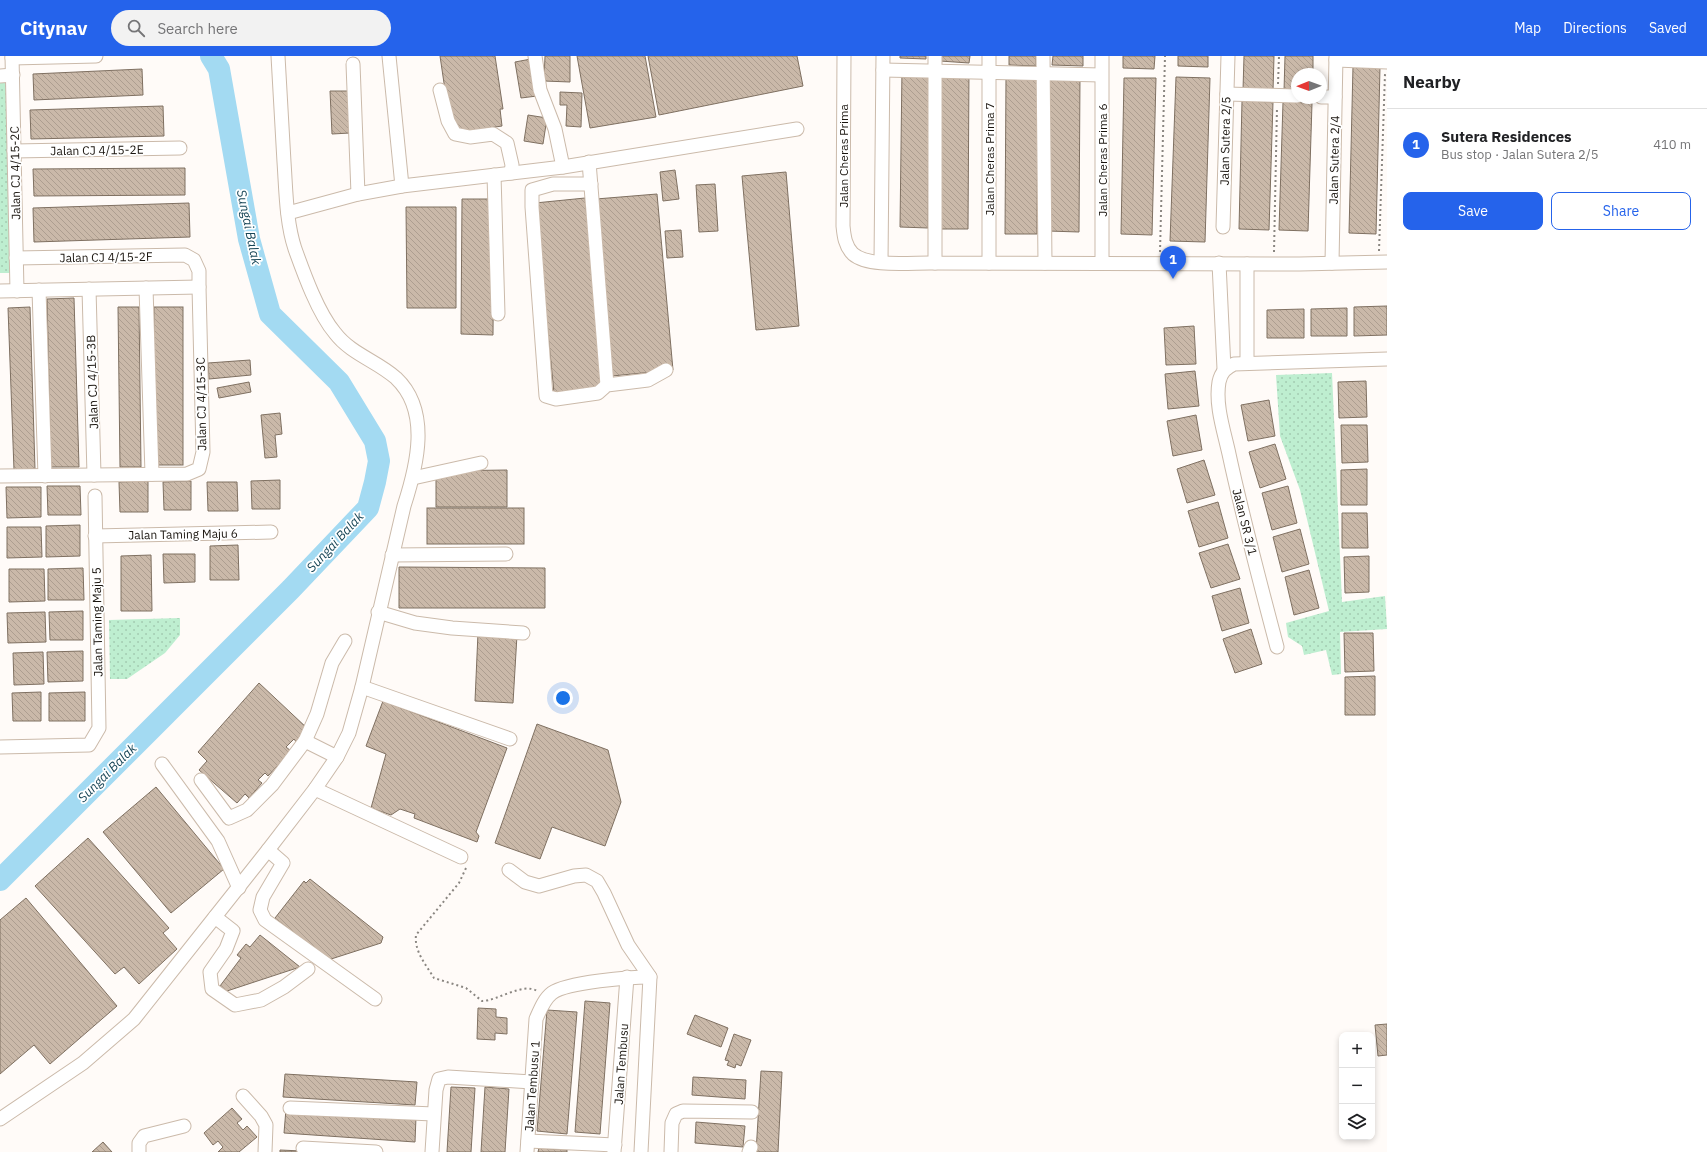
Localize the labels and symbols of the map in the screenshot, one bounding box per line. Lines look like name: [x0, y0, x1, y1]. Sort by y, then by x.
north arrow: [1291, 68, 1327, 104]
street label: Jalan Sutera 2/5: [1217, 96, 1233, 186]
street label: Jalan Cheras Prima 7: [982, 102, 997, 216]
street label: Jalan Cheras Prima 6: [1095, 103, 1110, 217]
street label: Jalan Cheras Prima: [836, 104, 851, 208]
street label: Jalan Sutera 2/4: [1326, 115, 1342, 205]
street label: Jalan CJ 4/15-2C: [7, 125, 23, 220]
street label: Jalan CJ 4/15-2E: [50, 142, 144, 158]
water label: Sungai Balak: [233, 188, 265, 266]
pin: 1: [1160, 246, 1186, 279]
street label: Jalan CJ 4/15-2F: [59, 249, 153, 265]
street label: Jalan CJ 4/15-3B: [83, 334, 101, 429]
street label: Jalan CJ 4/15-3C: [193, 356, 209, 451]
street label: Jalan SR 3/1: [1229, 487, 1261, 557]
water label: Sungai Balak: [303, 508, 367, 576]
street label: Jalan Taming Maju 6: [128, 526, 238, 542]
street label: Jalan Taming Maju 5: [89, 567, 105, 677]
your location: [553, 688, 573, 708]
water label: Sungai Balak: [74, 740, 140, 806]
street label: Jalan Tembusu: [611, 1023, 631, 1105]
street label: Jalan Tembusu 1: [521, 1040, 543, 1132]

